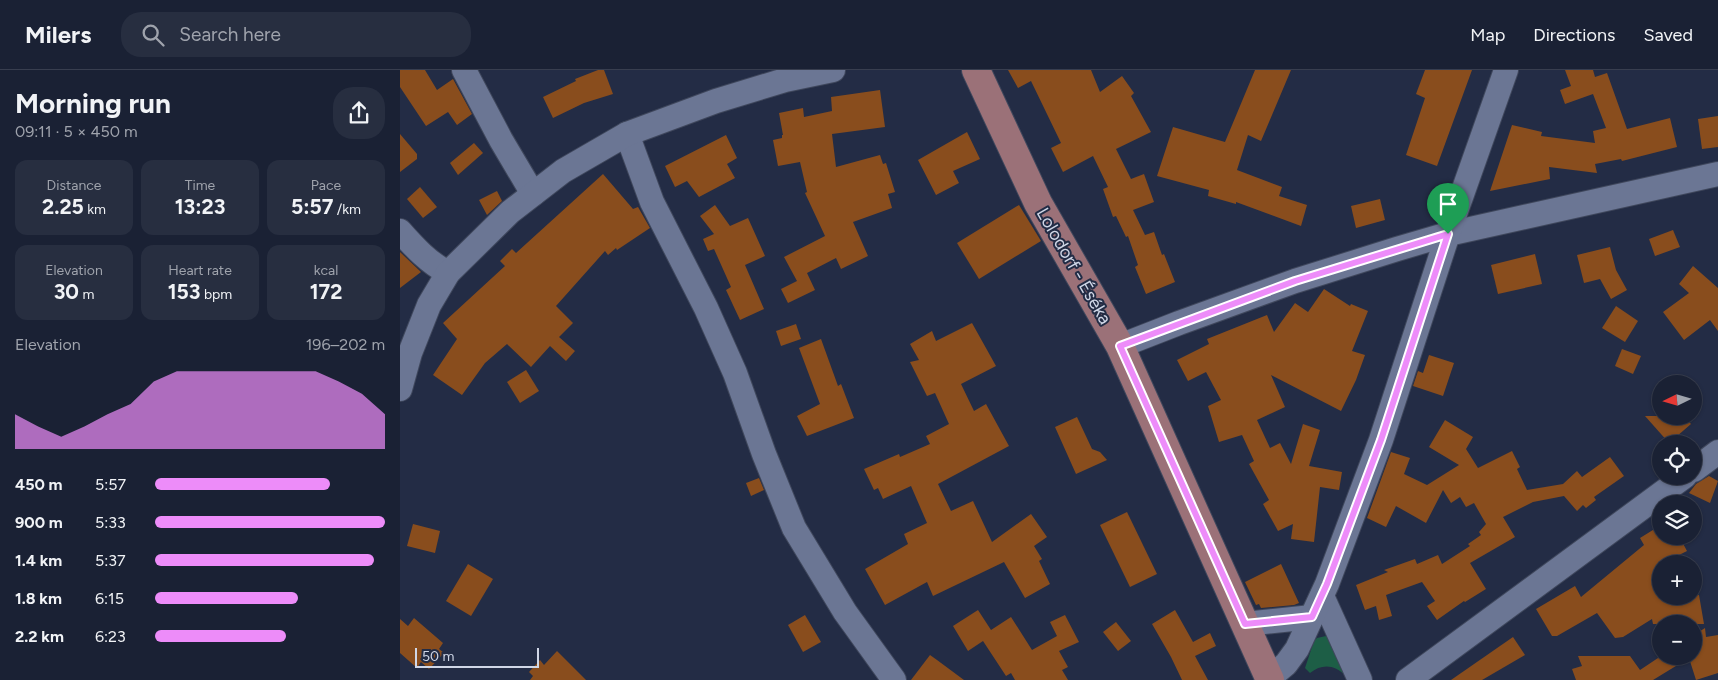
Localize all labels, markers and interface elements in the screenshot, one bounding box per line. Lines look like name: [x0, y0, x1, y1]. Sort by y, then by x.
search box: [121, 12, 471, 57]
text: Milers: [25, 20, 91, 49]
icon: search: [139, 21, 167, 49]
text: Search here: [179, 23, 281, 46]
text: Map: [1470, 24, 1505, 46]
text: Directions: [1533, 24, 1615, 46]
text: Saved: [1643, 24, 1693, 46]
text: Morning run: [15, 86, 171, 120]
button: share: [333, 87, 385, 139]
text: 09:11 · 5 × 450 m: [15, 122, 138, 141]
text: Distance: [47, 177, 101, 194]
text: Time: [185, 177, 215, 194]
text: Pace: [311, 177, 341, 194]
pin: [1427, 183, 1469, 234]
icon: arrive: [1434, 190, 1462, 218]
text: 2.25: [42, 194, 84, 219]
text: 13:23: [175, 194, 225, 219]
text: 5:57: [291, 194, 333, 219]
text: km: [84, 201, 106, 218]
text: /km: [333, 201, 361, 218]
street label: Lolodorf - Éséka: [1032, 204, 1116, 328]
text: Elevation: [45, 262, 103, 279]
text: Heart rate: [168, 262, 232, 279]
text: kcal: [314, 262, 338, 279]
text: 30: [54, 279, 79, 304]
text: 153: [168, 279, 200, 304]
text: 172: [310, 279, 342, 304]
text: m: [79, 286, 94, 303]
text: bpm: [200, 286, 232, 303]
text: Elevation: [15, 335, 81, 354]
text: 196–202 m: [306, 335, 385, 354]
north arrow: [1652, 375, 1702, 425]
map controls: [1652, 375, 1702, 665]
button: locate: [1652, 435, 1702, 485]
text: 450 m: [15, 475, 63, 494]
text: 5:57: [95, 475, 126, 494]
button: layers: [1652, 495, 1702, 545]
text: 900 m: [15, 513, 63, 532]
text: 5:33: [95, 513, 126, 532]
text: 1.4 km: [15, 551, 62, 570]
text: 5:37: [95, 551, 126, 570]
button: +: [1652, 555, 1702, 605]
text: 1.8 km: [15, 589, 62, 608]
text: 6:15: [95, 589, 124, 608]
button: −: [1652, 615, 1702, 665]
text: 2.2 km: [15, 627, 64, 646]
text: 6:23: [95, 627, 126, 646]
scale bar: [415, 645, 539, 668]
text: 50 m: [422, 648, 454, 665]

